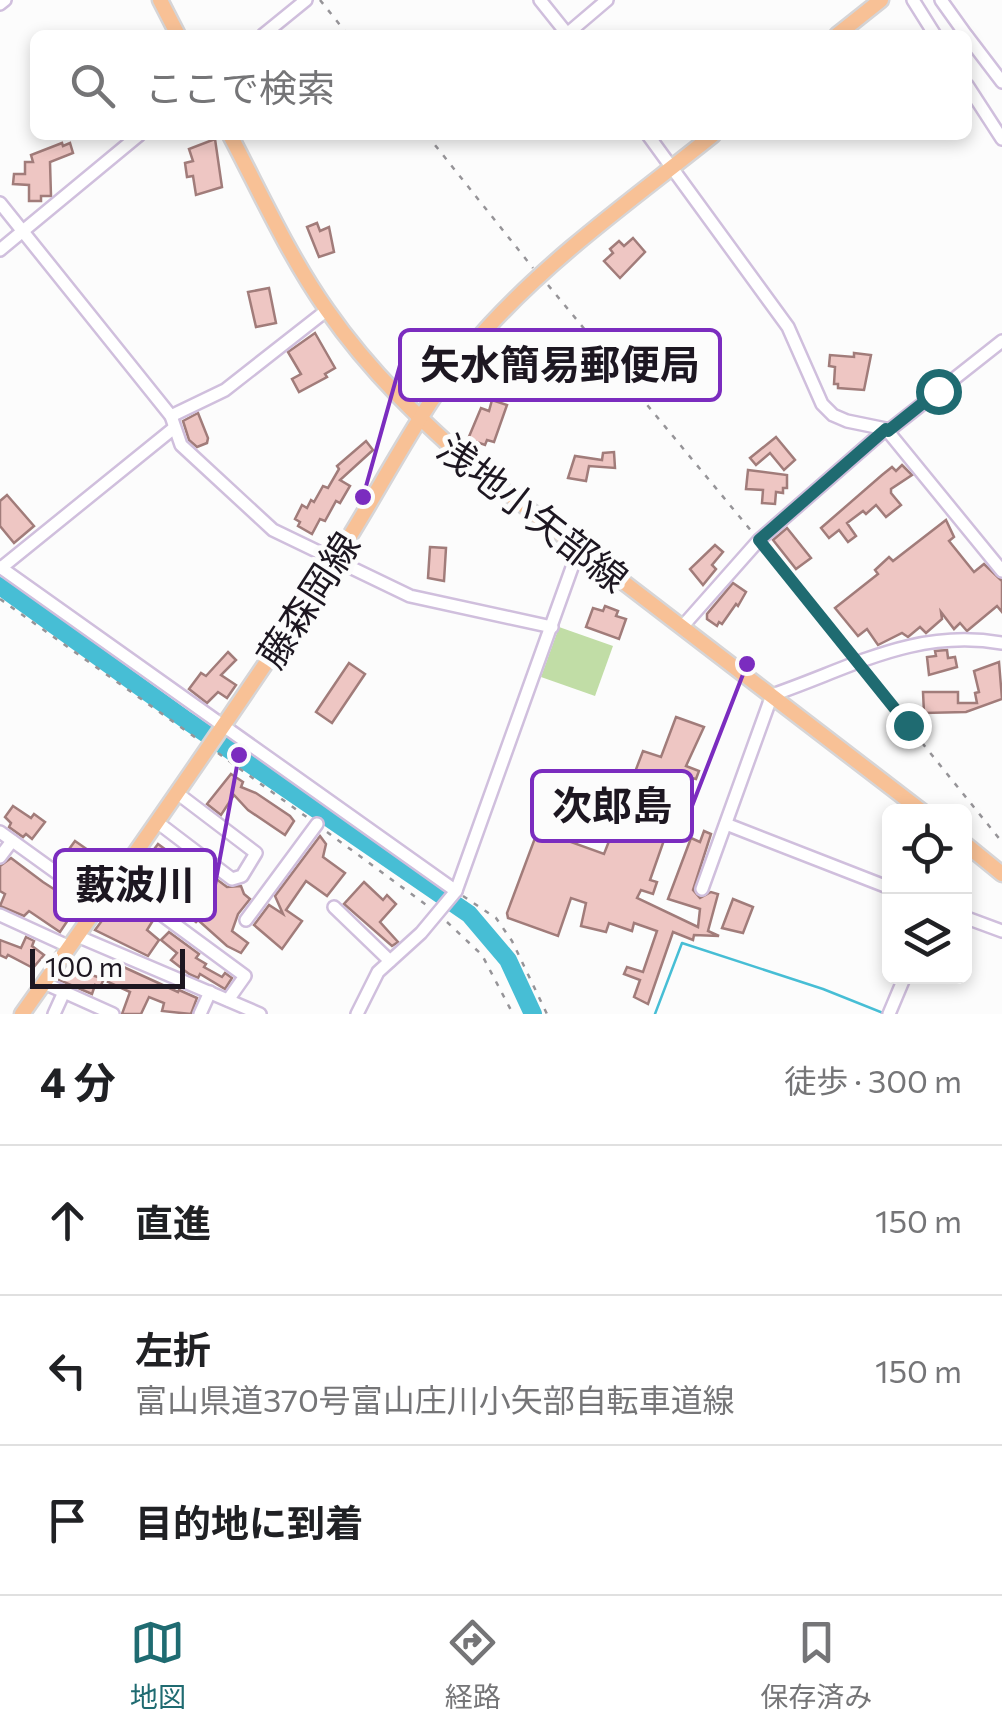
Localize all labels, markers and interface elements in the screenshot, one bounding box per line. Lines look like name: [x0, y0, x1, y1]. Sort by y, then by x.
search box: [30, 30, 972, 140]
icon: search: [65, 58, 120, 113]
text: ここで検索: [145, 63, 335, 110]
callout: 矢水簡易郵便局: [400, 330, 720, 400]
text: 矢水簡易郵便局: [420, 338, 700, 387]
route start: [916, 369, 962, 415]
street label: 浅地小矢部線: [430, 423, 638, 601]
street label: 藤森岡線: [246, 522, 368, 676]
route end: [886, 703, 932, 749]
callout: 次郎島: [532, 771, 692, 841]
text: 次郎島: [552, 779, 672, 828]
map controls: [882, 804, 972, 984]
button: locate: [882, 804, 972, 894]
callout: 藪波川: [55, 850, 215, 920]
text: 藪波川: [75, 858, 195, 907]
button: layers: [882, 894, 972, 984]
scale bar: [30, 944, 185, 988]
text: 100 m: [45, 949, 123, 983]
text: 4 分: [40, 1055, 116, 1107]
text: 徒歩 · 300 m: [784, 1060, 962, 1100]
icon: ahead: [40, 1193, 95, 1248]
text: 直進: [135, 1198, 211, 1245]
text: 150 m: [875, 1200, 962, 1240]
text: 左折: [135, 1325, 211, 1372]
icon: left: [40, 1343, 95, 1398]
text: 150 m: [875, 1350, 962, 1390]
text: 富山県道370号富山庄川小矢部自転車道線: [135, 1379, 735, 1419]
icon: arrive: [40, 1493, 95, 1548]
text: 目的地に到着: [135, 1498, 363, 1545]
tab: 地図: [130, 1615, 186, 1715]
tab: 経路: [445, 1615, 501, 1715]
tab: 保存済み: [760, 1615, 872, 1715]

